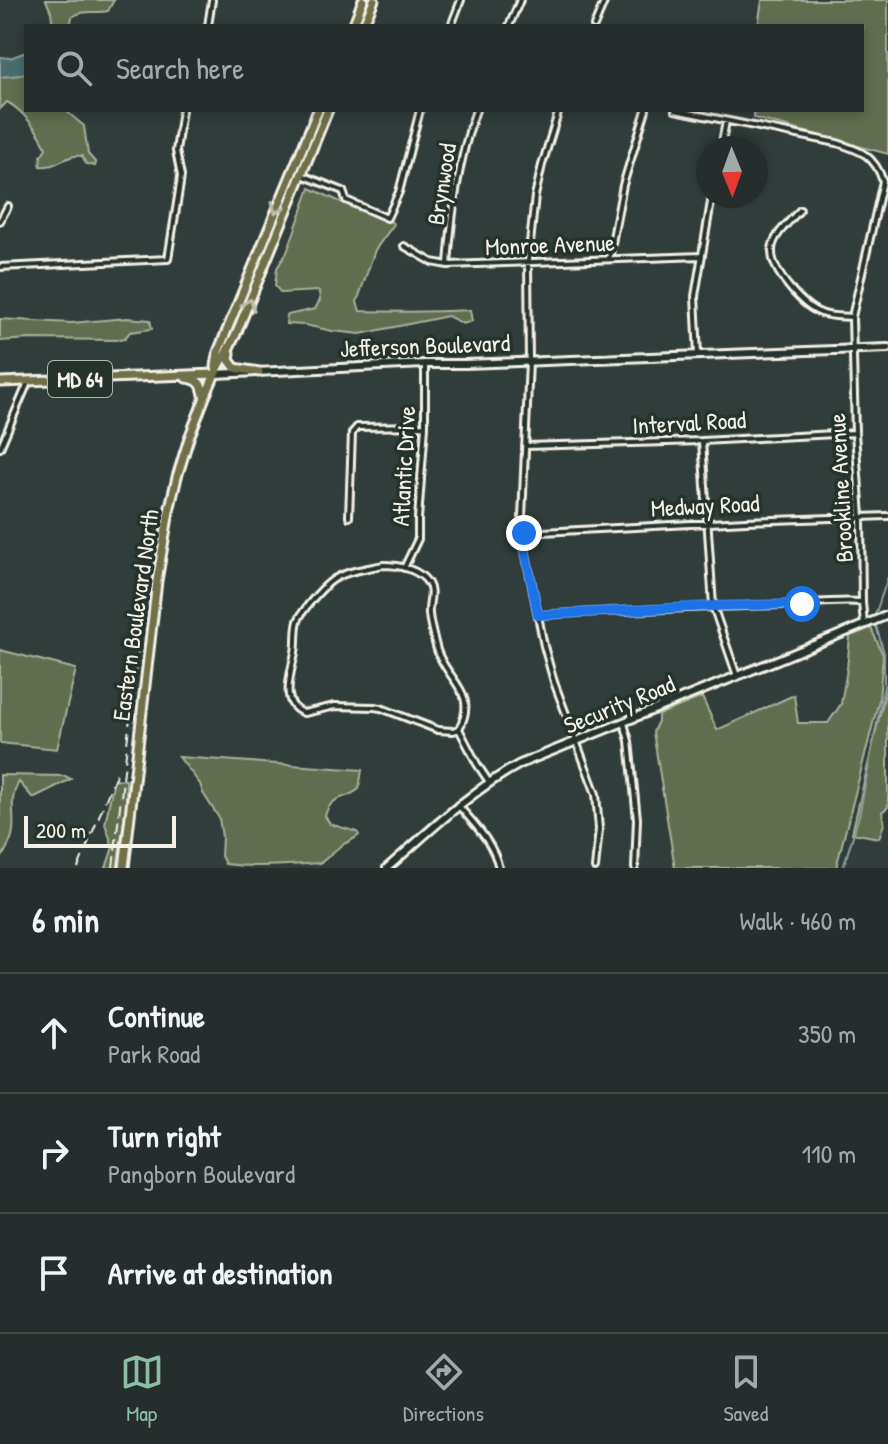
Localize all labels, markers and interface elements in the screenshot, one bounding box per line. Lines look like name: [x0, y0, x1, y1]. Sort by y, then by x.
search box: [24, 24, 864, 112]
icon: search: [52, 46, 96, 90]
text: Search here: [116, 48, 244, 88]
north arrow: [696, 136, 768, 208]
street label: Brynwood: [419, 141, 463, 227]
one-way arrow: [271, 200, 287, 214]
street label: Monroe Avenue: [485, 226, 616, 262]
one-way arrow: [239, 298, 255, 312]
street label: Jefferson Boulevard: [339, 326, 511, 364]
road number: MD 64: [48, 361, 112, 397]
street label: Interval Road: [631, 403, 747, 441]
street label: Atlantic Drive: [384, 405, 422, 527]
street label: Brookline Avenue: [820, 412, 860, 563]
street label: Medway Road: [650, 486, 760, 524]
street label: Eastern Boulevard North: [104, 507, 166, 723]
route end: [506, 515, 542, 551]
route start: [784, 586, 820, 622]
street label: Security Road: [559, 667, 679, 741]
scale bar: [24, 812, 176, 848]
text: 200 m: [36, 815, 86, 845]
text: 6 min: [32, 897, 100, 943]
text: Walk · 460 m: [739, 903, 856, 938]
text: Continue: [108, 996, 205, 1036]
icon: ahead: [32, 1011, 76, 1055]
text: 350 m: [798, 1016, 856, 1051]
text: Park Road: [108, 1036, 200, 1071]
text: Turn right: [108, 1116, 221, 1156]
icon: right: [32, 1131, 76, 1175]
text: 110 m: [802, 1136, 856, 1171]
text: Pangborn Boulevard: [108, 1156, 295, 1191]
icon: arrive: [32, 1251, 76, 1295]
text: Arrive at destination: [108, 1253, 333, 1293]
tab: Map: [120, 1350, 164, 1428]
tab: Directions: [403, 1350, 484, 1428]
tab: Saved: [723, 1350, 768, 1428]

